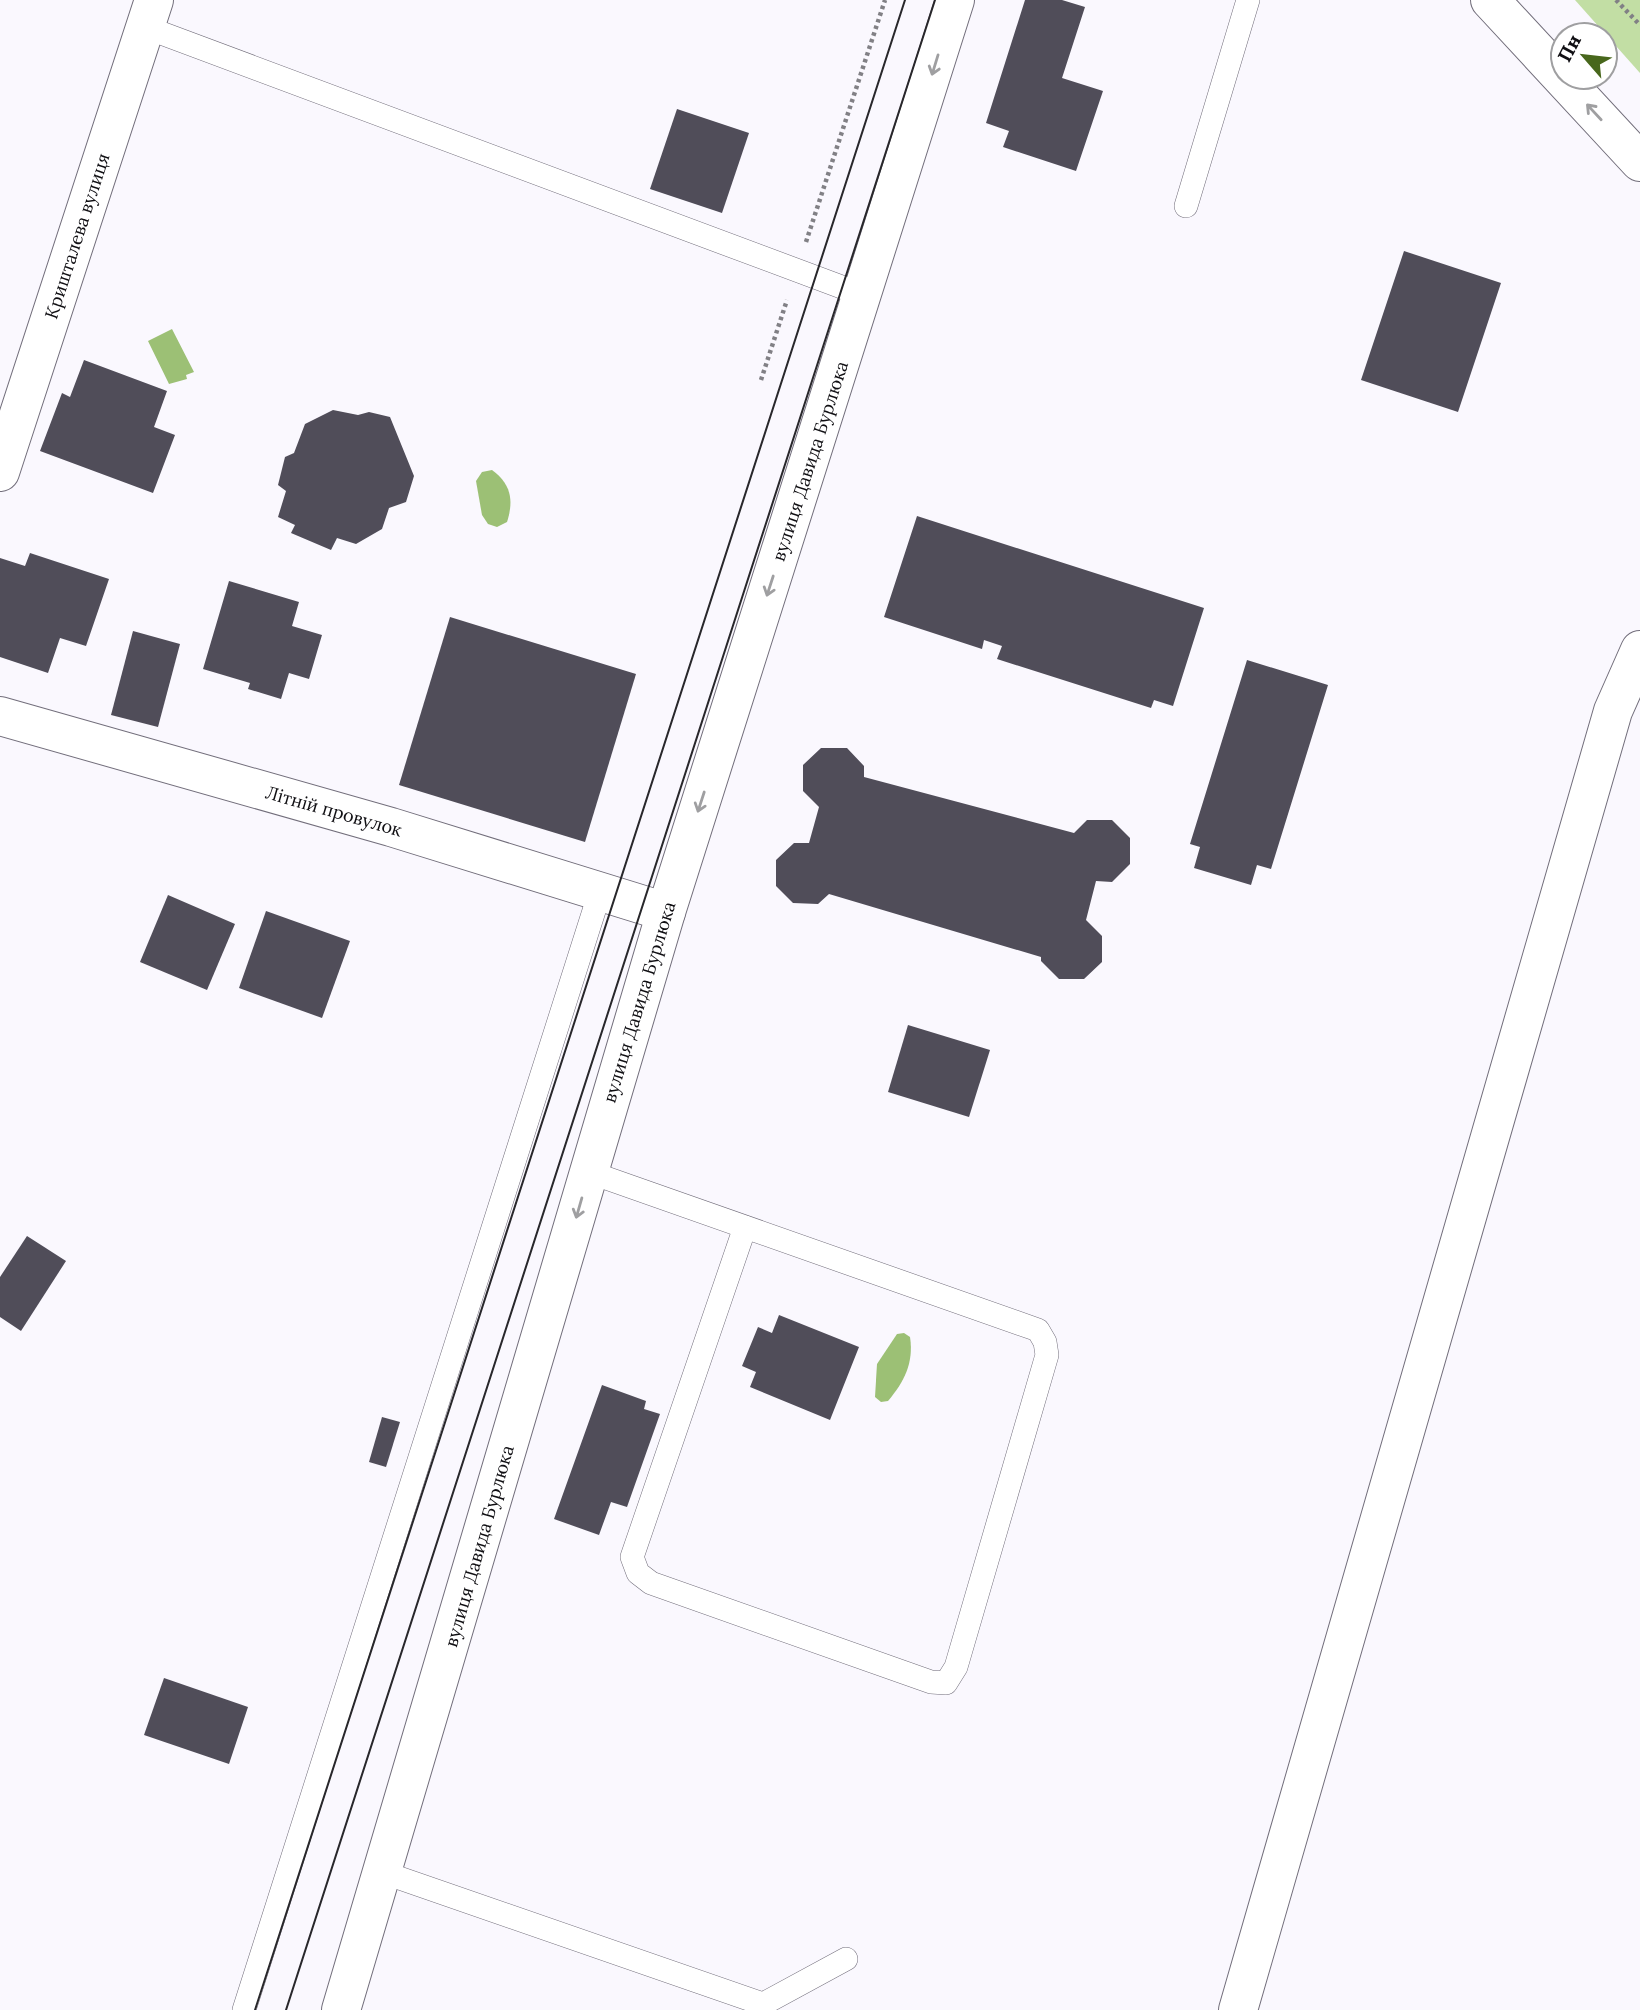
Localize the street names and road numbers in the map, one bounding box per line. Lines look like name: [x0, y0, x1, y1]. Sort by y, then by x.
street label: Кришталева вулиця: [39, 150, 115, 322]
street label: вулиця Давида Бурлюка: [767, 358, 853, 564]
street label: Літній провулок: [263, 781, 405, 842]
street label: вулиця Давида Бурлюка: [597, 899, 681, 1105]
street label: вулиця Давида Бурлюка: [439, 1442, 519, 1650]

